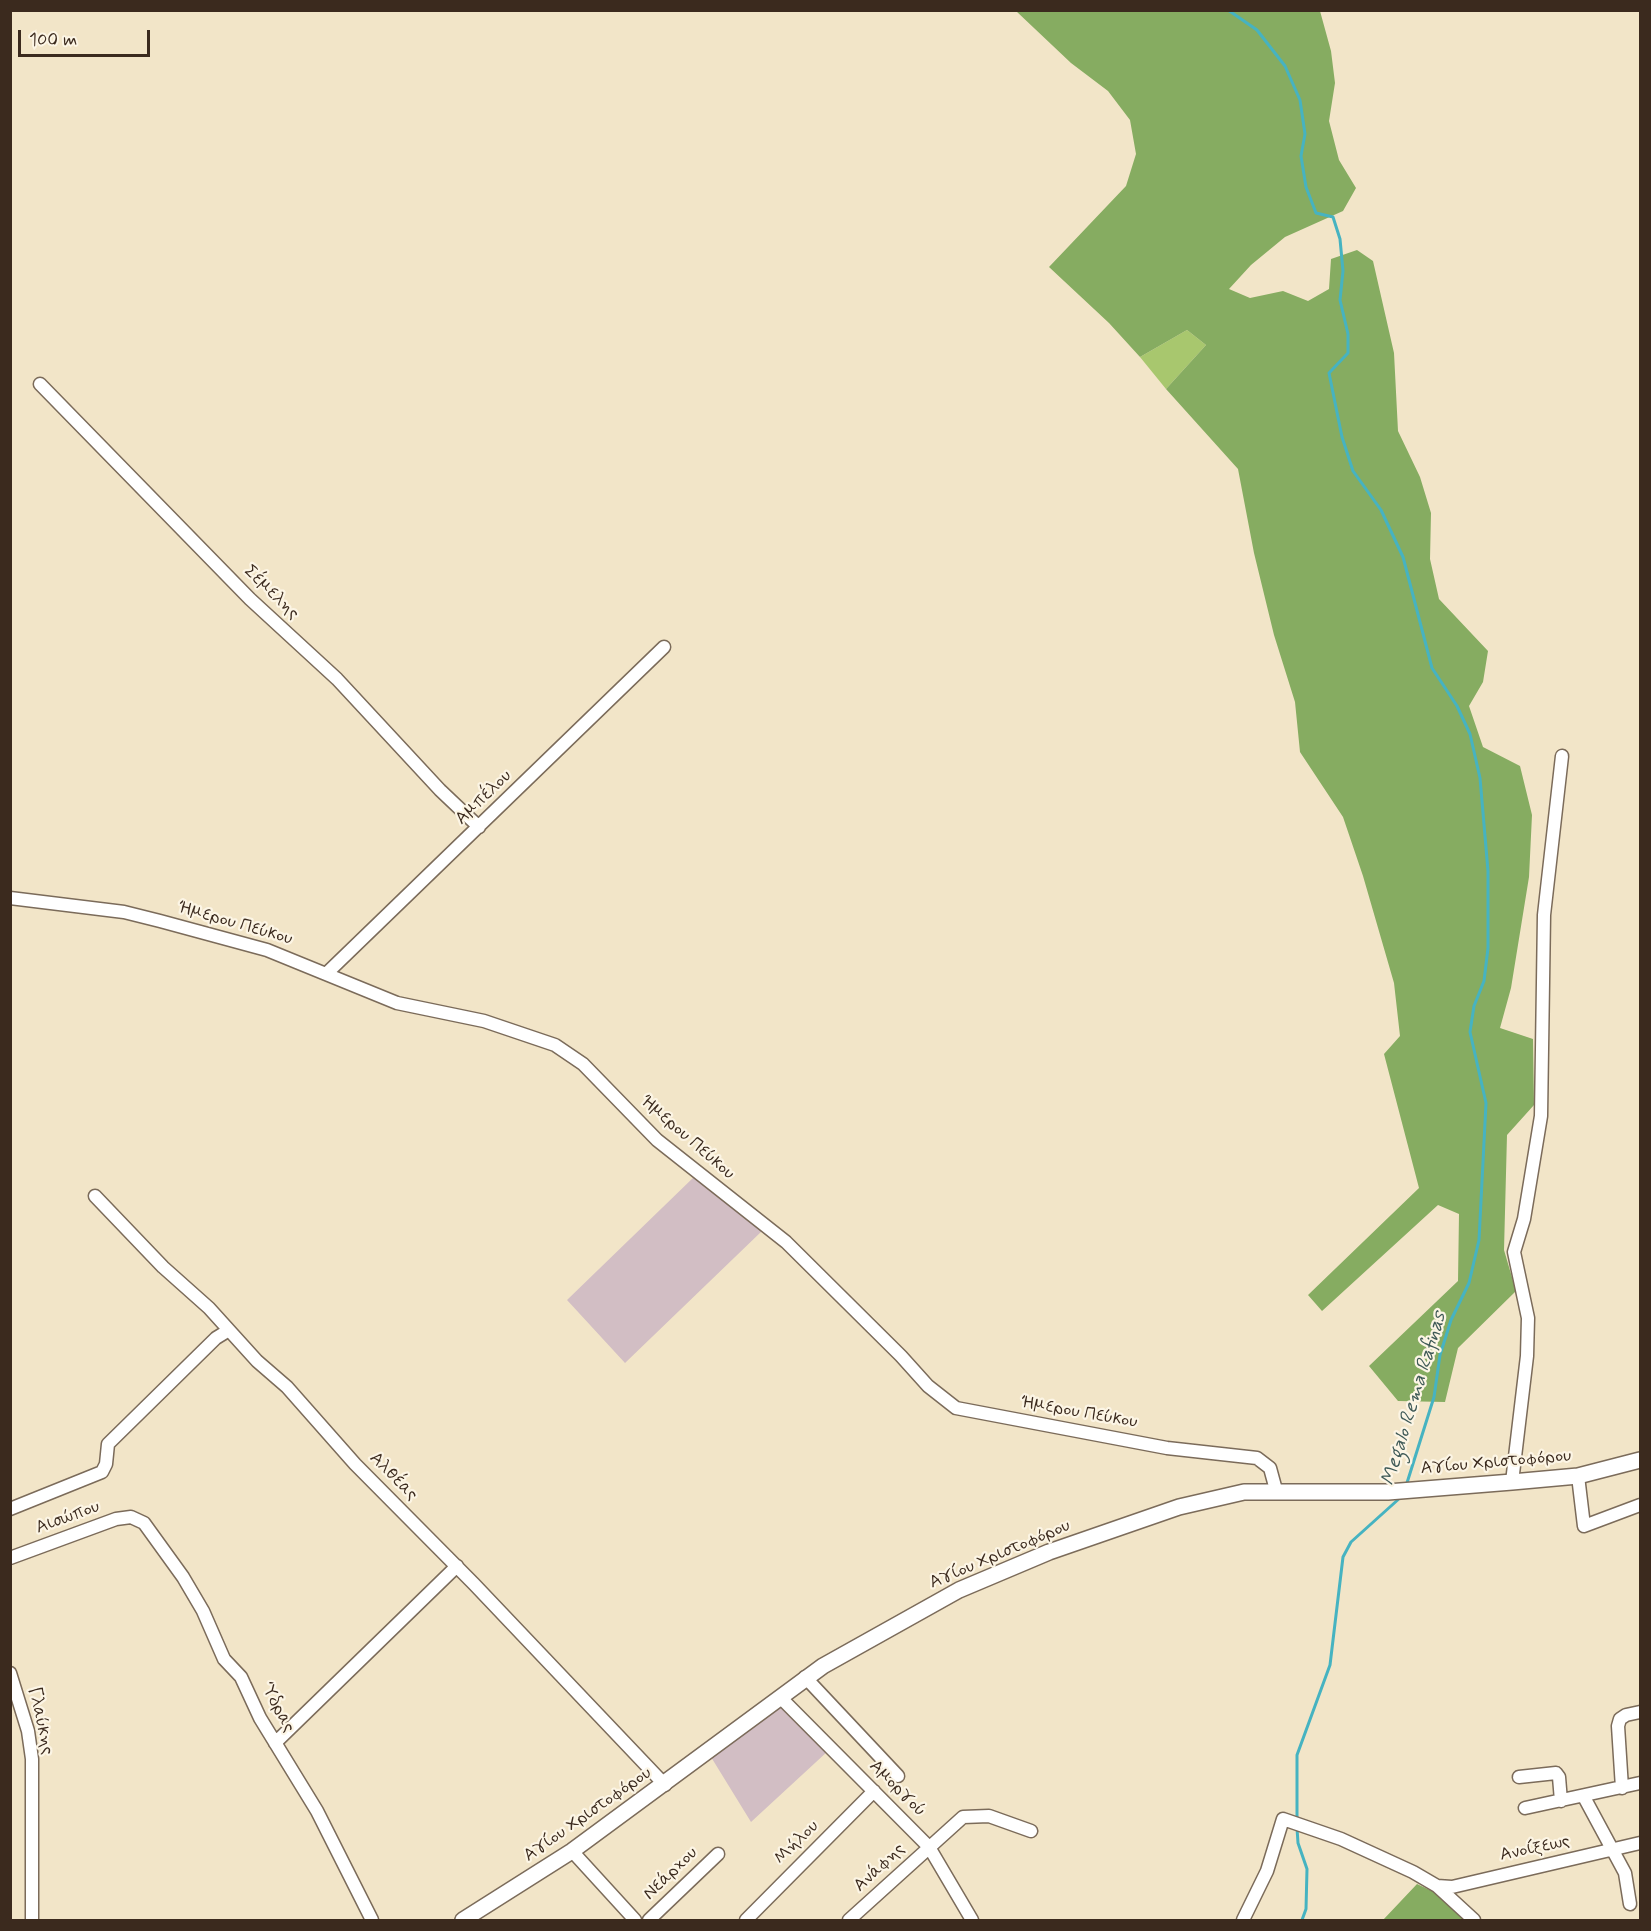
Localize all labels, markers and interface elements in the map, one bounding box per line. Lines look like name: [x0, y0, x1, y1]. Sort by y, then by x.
scale bar: [21, 18, 153, 56]
text: 100 m: [29, 28, 77, 52]
street label: Σέμελης: [239, 561, 303, 625]
street label: Αμπέλου: [451, 766, 517, 830]
street label: Ήμερου Πεύκου: [175, 897, 295, 951]
street label: Ήμερου Πεύκου: [635, 1091, 739, 1185]
water label: Megalo Rema Rafinas: [1377, 1309, 1453, 1489]
street label: Ήμερου Πεύκου: [1019, 1392, 1139, 1434]
street label: Αγίου Χριστοφόρου: [1420, 1446, 1572, 1480]
street label: Αλθέας: [364, 1448, 422, 1506]
street label: Αισώπου: [33, 1496, 103, 1540]
street label: Αγίου Χριστοφόρου: [926, 1516, 1074, 1594]
street label: Ύδρας: [255, 1680, 299, 1736]
street label: Γλαύκης: [22, 1685, 58, 1757]
street label: Αμοργού: [864, 1756, 930, 1822]
street label: Αγίου Χριστοφόρου: [520, 1763, 656, 1867]
street label: Μήλου: [770, 1816, 824, 1870]
street label: Ανοίξεως: [1498, 1831, 1572, 1867]
street label: Ανάφης: [850, 1839, 910, 1897]
street label: Νεάρχου: [639, 1843, 703, 1905]

